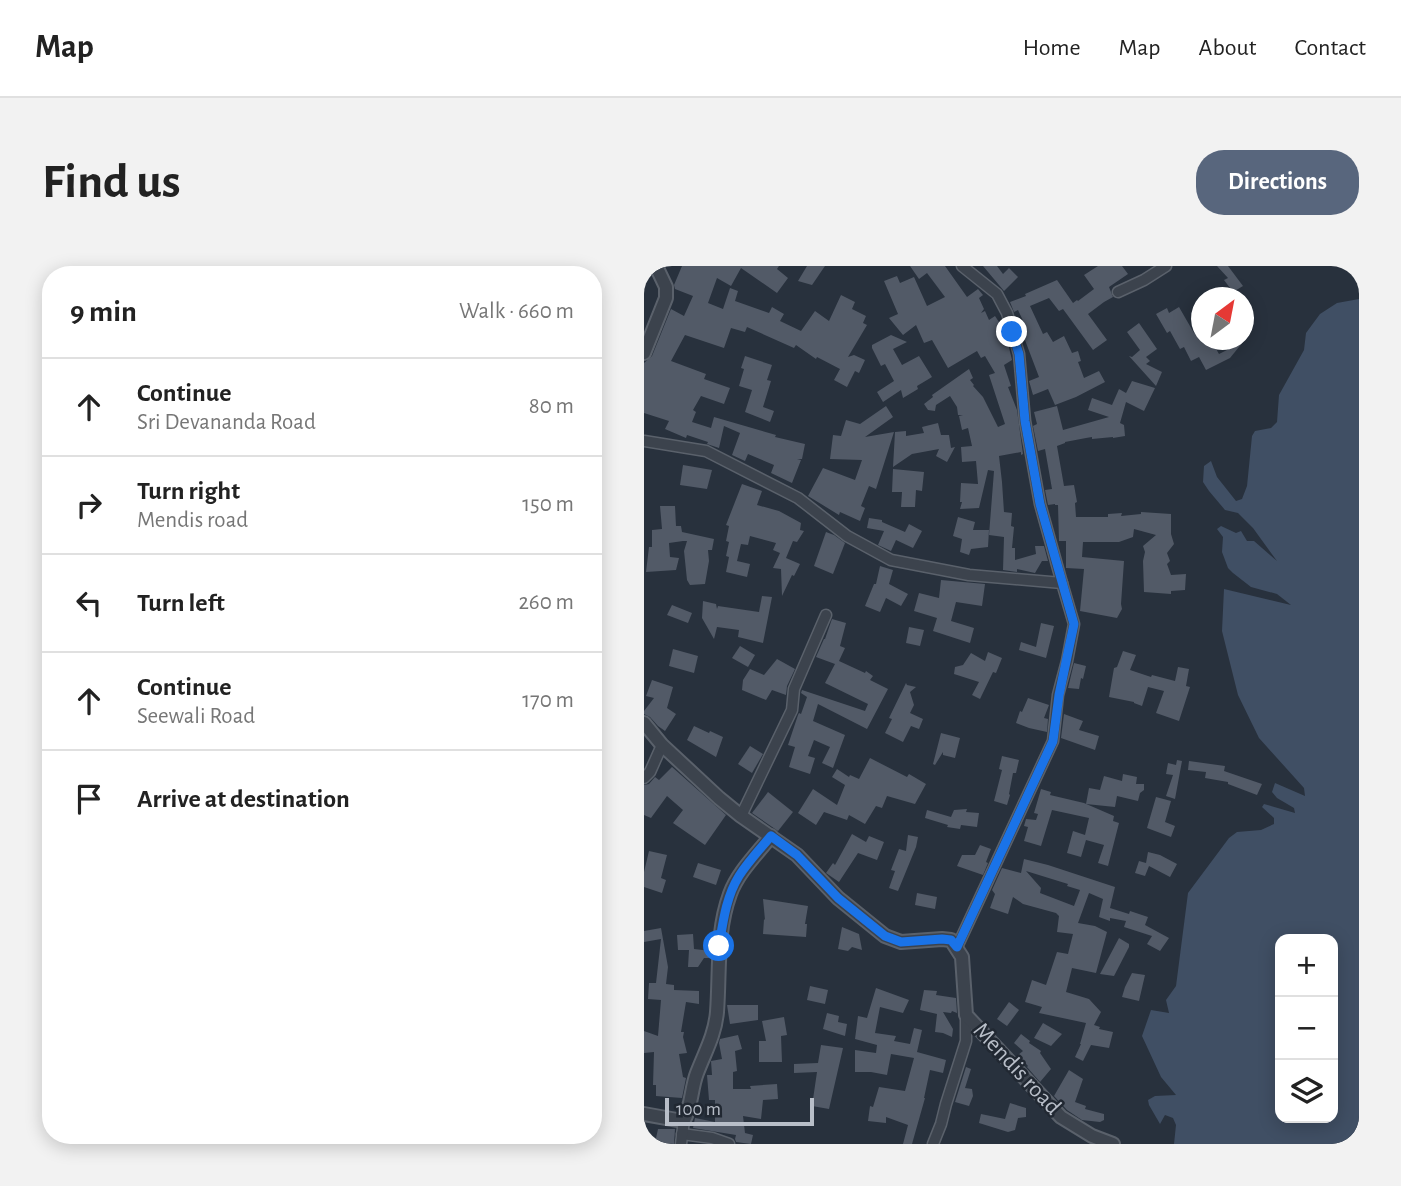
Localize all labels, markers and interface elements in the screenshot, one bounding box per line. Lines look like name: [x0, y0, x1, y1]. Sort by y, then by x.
text: Map: [35, 31, 94, 64]
text: Home: [1023, 36, 1081, 60]
text: Map: [1119, 36, 1161, 60]
text: About: [1199, 36, 1256, 60]
text: Contact: [1294, 36, 1366, 60]
button: Directions: [1196, 150, 1359, 215]
text: Find us: [42, 158, 181, 207]
north arrow: [1191, 287, 1254, 350]
text: 9 min: [70, 297, 137, 327]
text: Walk · 660 m: [459, 300, 574, 323]
route end: [996, 316, 1027, 347]
text: Continue: [137, 380, 232, 406]
icon: ahead: [70, 388, 108, 426]
text: 80 m: [529, 395, 574, 418]
text: Sri Devananda Road: [137, 411, 316, 434]
text: Turn right: [137, 478, 240, 504]
icon: right: [70, 486, 108, 524]
text: 150 m: [522, 493, 574, 516]
text: Mendis road: [137, 509, 248, 532]
icon: left: [70, 584, 108, 622]
text: Turn left: [137, 590, 225, 616]
text: 260 m: [518, 591, 574, 614]
text: Continue: [137, 674, 232, 700]
icon: ahead: [70, 682, 108, 720]
text: 170 m: [522, 689, 574, 712]
text: Seewali Road: [137, 705, 255, 728]
icon: arrive: [70, 780, 108, 818]
text: Arrive at destination: [137, 786, 350, 812]
route start: [703, 930, 734, 961]
map controls: [1275, 934, 1338, 1123]
button: +: [1275, 934, 1338, 997]
button: −: [1275, 997, 1338, 1060]
street label: Mendis road: [969, 1018, 1065, 1120]
button: layers: [1275, 1060, 1338, 1123]
scale bar: [665, 1095, 814, 1127]
text: 100 m: [676, 1100, 721, 1119]

